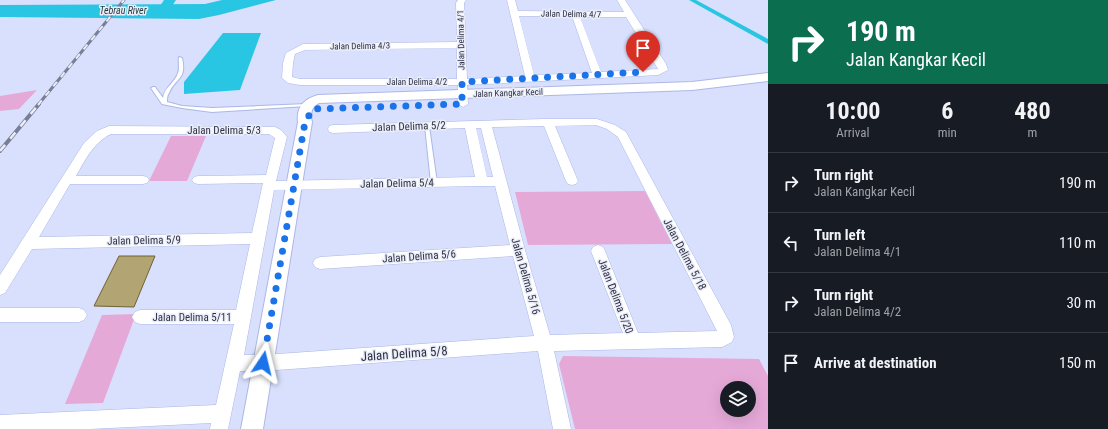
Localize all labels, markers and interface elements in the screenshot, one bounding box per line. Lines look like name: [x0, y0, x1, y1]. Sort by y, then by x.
water label: Tebrau River: [99, 5, 148, 16]
street label: Jalan Delima 4/7: [541, 8, 602, 20]
street label: Jalan Delima 4/1: [455, 10, 467, 70]
text: 190 m: [846, 15, 916, 48]
icon: right: [780, 16, 832, 68]
pin: [626, 31, 660, 72]
icon: arrive: [632, 37, 654, 59]
street label: Jalan Delima 4/3: [330, 40, 390, 52]
text: Jalan Kangkar Kecil: [846, 49, 986, 70]
street label: Jalan Delima 4/2: [387, 77, 448, 87]
street label: Jalan Kangkar Kecil: [473, 87, 543, 99]
text: 10:00: [825, 97, 880, 125]
text: 6: [941, 97, 953, 125]
text: 480: [1014, 97, 1051, 125]
street label: Jalan Delima 5/2: [372, 119, 446, 134]
street label: Jalan Delima 5/3: [187, 124, 261, 137]
text: Arrival: [836, 125, 869, 140]
text: min: [938, 125, 957, 140]
text: m: [1028, 125, 1037, 140]
text: Turn right: [814, 166, 873, 184]
icon: right: [780, 172, 802, 194]
text: 190 m: [1059, 174, 1096, 192]
street label: Jalan Delima 5/4: [360, 176, 435, 191]
text: Jalan Kangkar Kecil: [814, 184, 915, 199]
street label: Jalan Delima 5/18: [660, 216, 709, 292]
text: Turn left: [814, 226, 865, 244]
icon: left: [780, 232, 802, 254]
street label: Jalan Delima 5/9: [107, 233, 181, 248]
text: 110 m: [1059, 234, 1096, 252]
street label: Jalan Delima 5/16: [508, 236, 543, 316]
text: Jalan Delima 4/1: [814, 244, 901, 259]
street label: Jalan Delima 5/6: [382, 247, 456, 266]
street label: Jalan Delima 5/20: [595, 257, 636, 335]
text: Turn right: [814, 286, 873, 304]
icon: right: [780, 292, 802, 314]
text: 30 m: [1066, 294, 1096, 312]
text: Jalan Delima 4/2: [814, 304, 901, 319]
street label: Jalan Delima 5/11: [152, 311, 232, 324]
position arrow: [242, 342, 284, 384]
street label: Jalan Delima 5/8: [360, 343, 448, 364]
icon: arrive: [780, 352, 802, 374]
text: Arrive at destination: [814, 354, 937, 372]
text: 150 m: [1059, 354, 1096, 372]
map controls: [720, 381, 756, 417]
button: layers: [720, 381, 756, 417]

